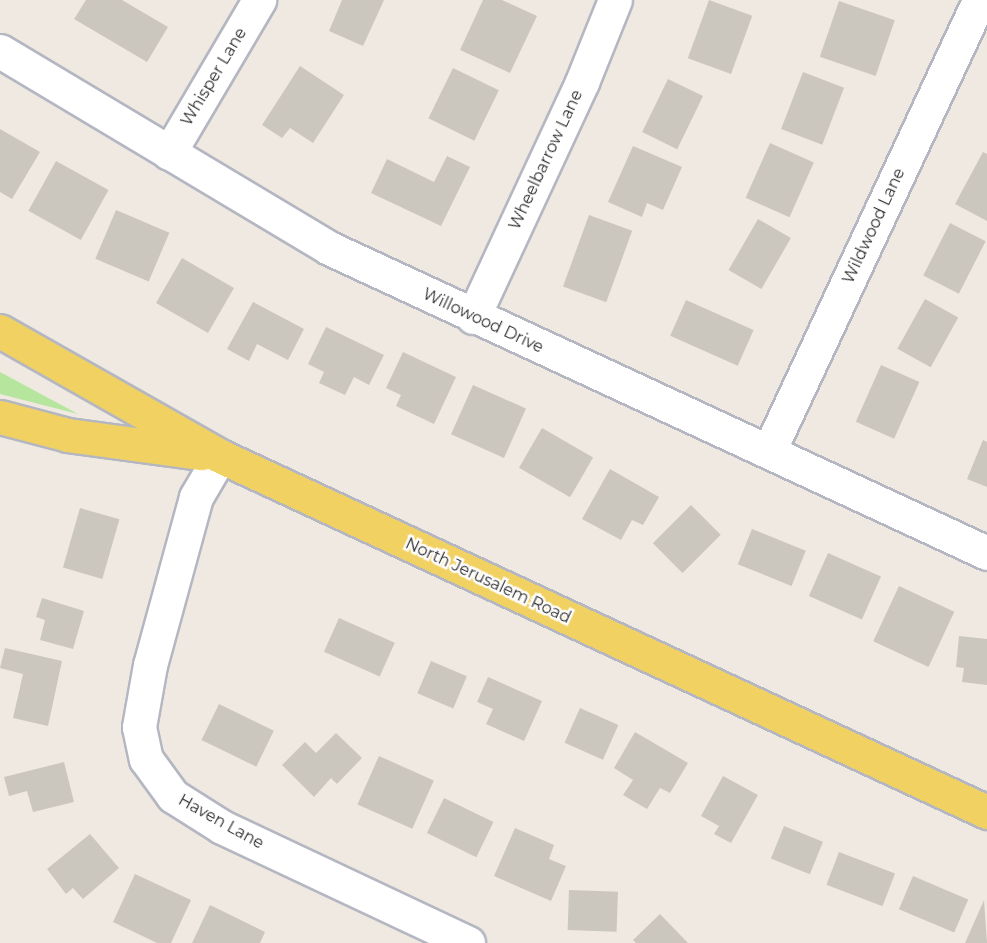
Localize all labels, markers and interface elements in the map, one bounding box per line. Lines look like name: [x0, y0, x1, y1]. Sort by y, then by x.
street label: Whisper Lane: [177, 25, 251, 129]
street label: Wheelbarrow Lane: [505, 87, 587, 233]
street label: Wildwood Lane: [839, 165, 909, 287]
street label: Willowood Drive: [420, 285, 546, 357]
street label: North Jerusalem Road: [402, 534, 574, 628]
street label: Haven Lane: [175, 791, 267, 853]

